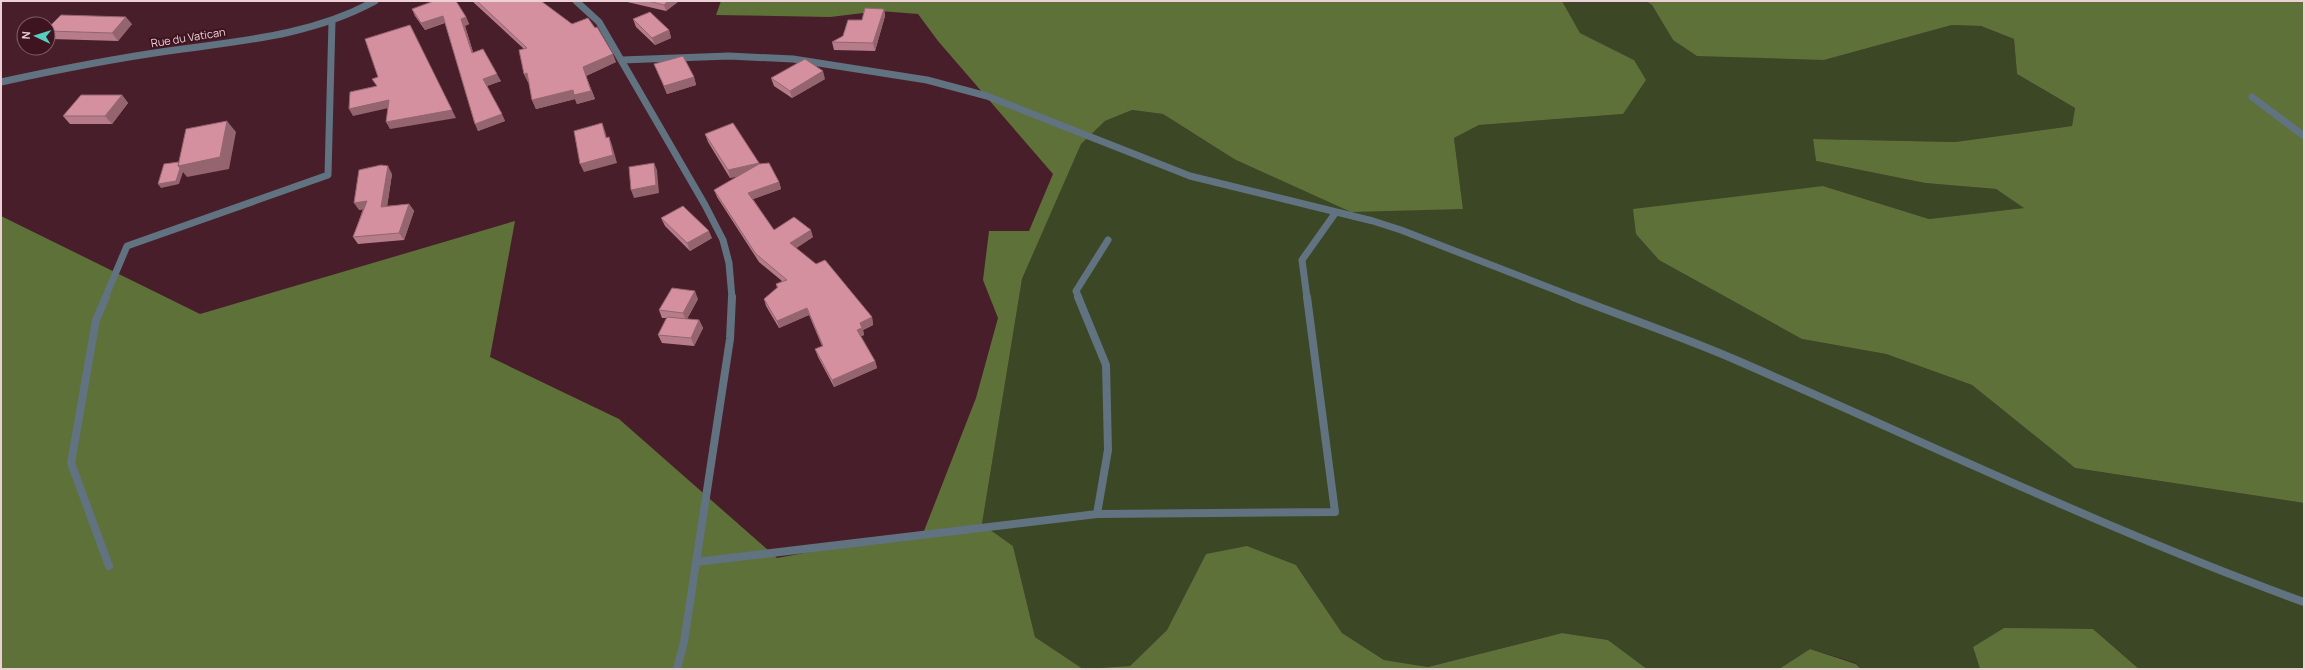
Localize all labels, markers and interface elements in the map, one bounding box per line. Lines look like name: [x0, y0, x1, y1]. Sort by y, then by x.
north arrow: [16, 16, 56, 56]
street label: Rue du Vatican: [150, 24, 226, 50]
text: N: [18, 31, 33, 40]

